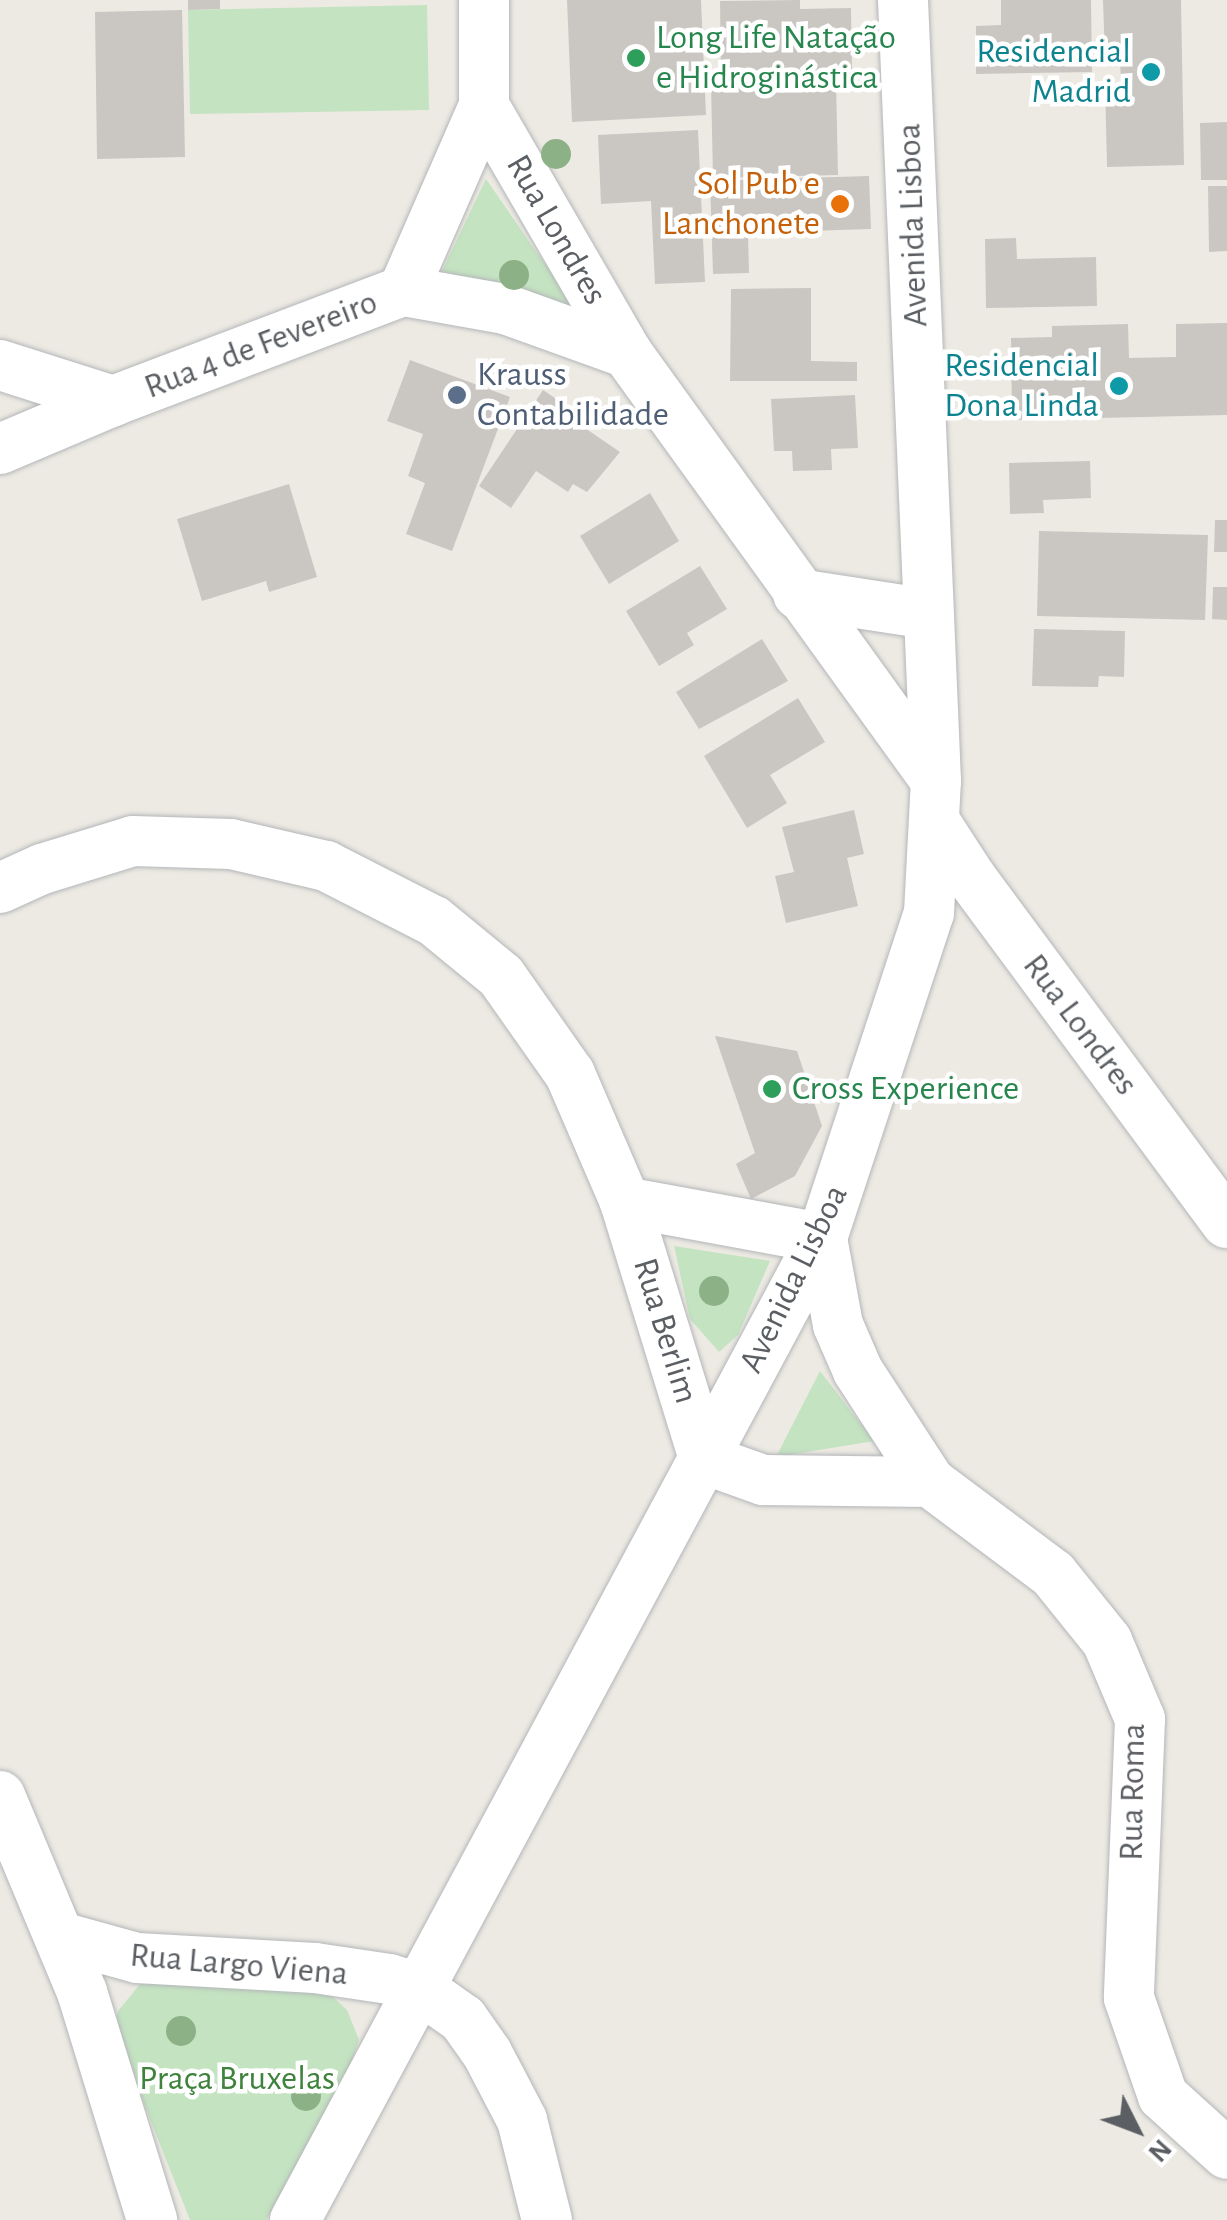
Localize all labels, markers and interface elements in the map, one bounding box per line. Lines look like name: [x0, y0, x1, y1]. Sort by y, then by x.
place label: Long Life Natação e Hidroginástica: [656, 17, 896, 99]
place label: Residencial Madrid: [976, 31, 1131, 113]
marker: Long Life Natação e Hidroginástica: [625, 47, 647, 69]
marker: Residencial Madrid: [1140, 61, 1162, 83]
street label: Avenida Lisboa: [888, 122, 938, 328]
street label: Rua Londres: [496, 148, 616, 312]
place label: Sol Pub e Lanchonete: [662, 163, 820, 245]
marker: Sol Pub e Lanchonete: [829, 193, 851, 215]
street label: Rua 4 de Fevereiro: [139, 281, 383, 409]
place label: Residencial Dona Linda: [944, 345, 1099, 427]
place label: Krauss Contabilidade: [477, 354, 669, 436]
marker: Residencial Dona Linda: [1108, 375, 1130, 397]
marker: Krauss Contabilidade: [446, 384, 468, 406]
street label: Rua Londres: [1013, 946, 1147, 1104]
place label: Cross Experience: [792, 1068, 1019, 1110]
marker: Cross Experience: [761, 1078, 783, 1100]
street label: Avenida Lisboa: [730, 1178, 858, 1380]
street label: Rua Berlim: [623, 1253, 707, 1409]
street label: Rua Roma: [1111, 1723, 1155, 1861]
street label: Rua Largo Viena: [128, 1935, 350, 1995]
park label: Praça Bruxelas: [139, 2058, 335, 2100]
north arrow: [1087, 2080, 1187, 2180]
text: N: [1142, 2133, 1176, 2167]

